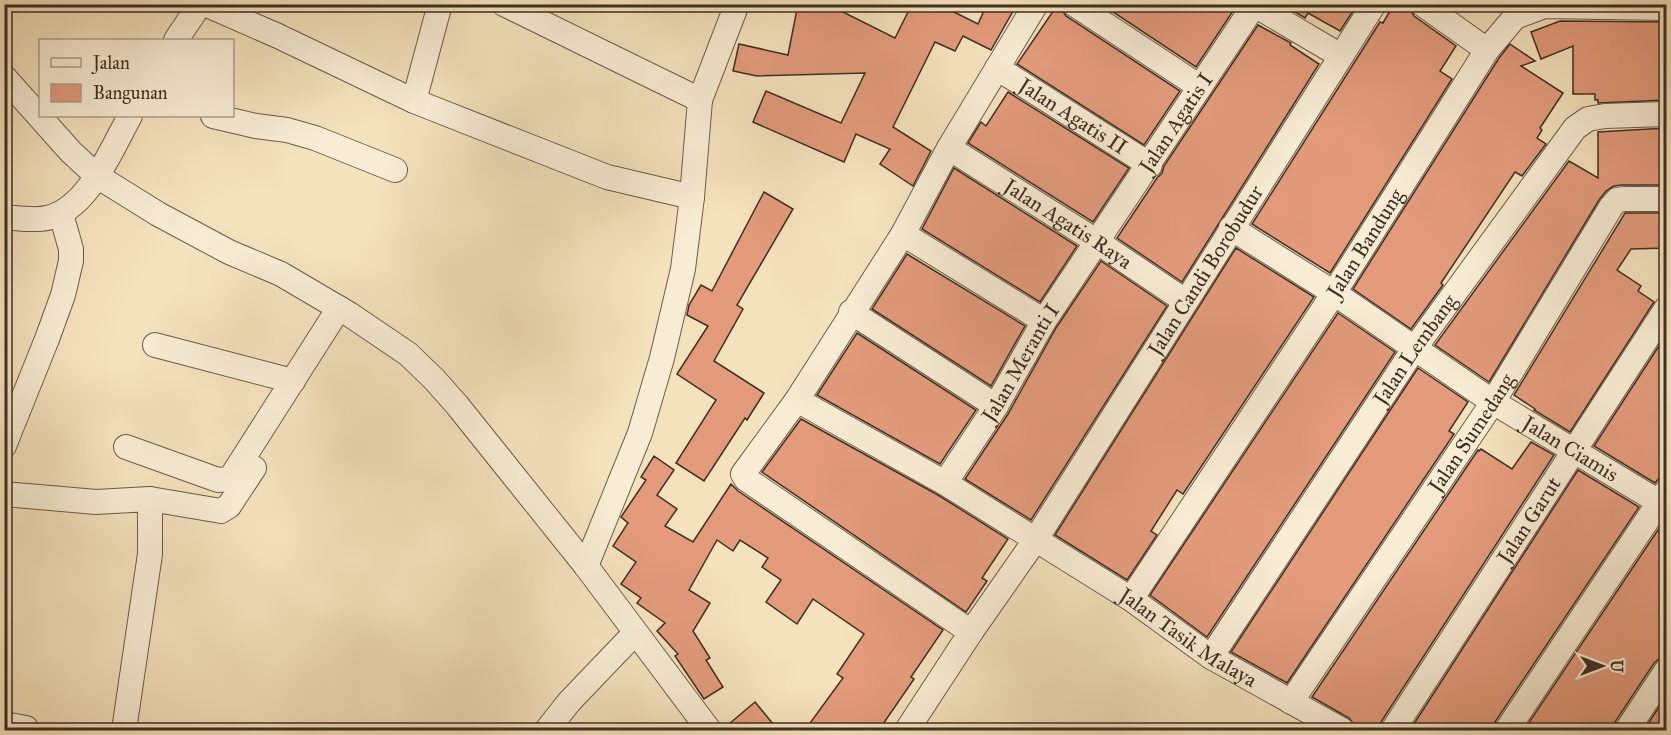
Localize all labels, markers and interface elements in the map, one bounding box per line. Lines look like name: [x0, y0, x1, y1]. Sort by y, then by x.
legend: [39, 39, 234, 117]
text: Jalan: [91, 52, 130, 75]
street label: Jalan Agatis I: [1132, 68, 1218, 179]
street label: Jalan Agatis II: [1012, 71, 1132, 160]
text: Bangunan: [93, 82, 168, 105]
street label: Jalan Agatis Raya: [997, 172, 1137, 275]
street label: Jalan Candi Borobudur: [1141, 180, 1269, 362]
street label: Jalan Bandung: [1320, 184, 1410, 305]
street label: Jalan Lembang: [1366, 289, 1463, 412]
street label: Jalan Meranti I: [975, 299, 1065, 429]
street label: Jalan Sumedang: [1422, 368, 1520, 499]
street label: Jalan Ciamis: [1516, 409, 1623, 488]
street label: Jalan Garut: [1490, 471, 1567, 570]
street label: Jalan Tasik Malaya: [1113, 581, 1262, 693]
north arrow: [1572, 636, 1632, 696]
text: U: [1607, 660, 1626, 673]

